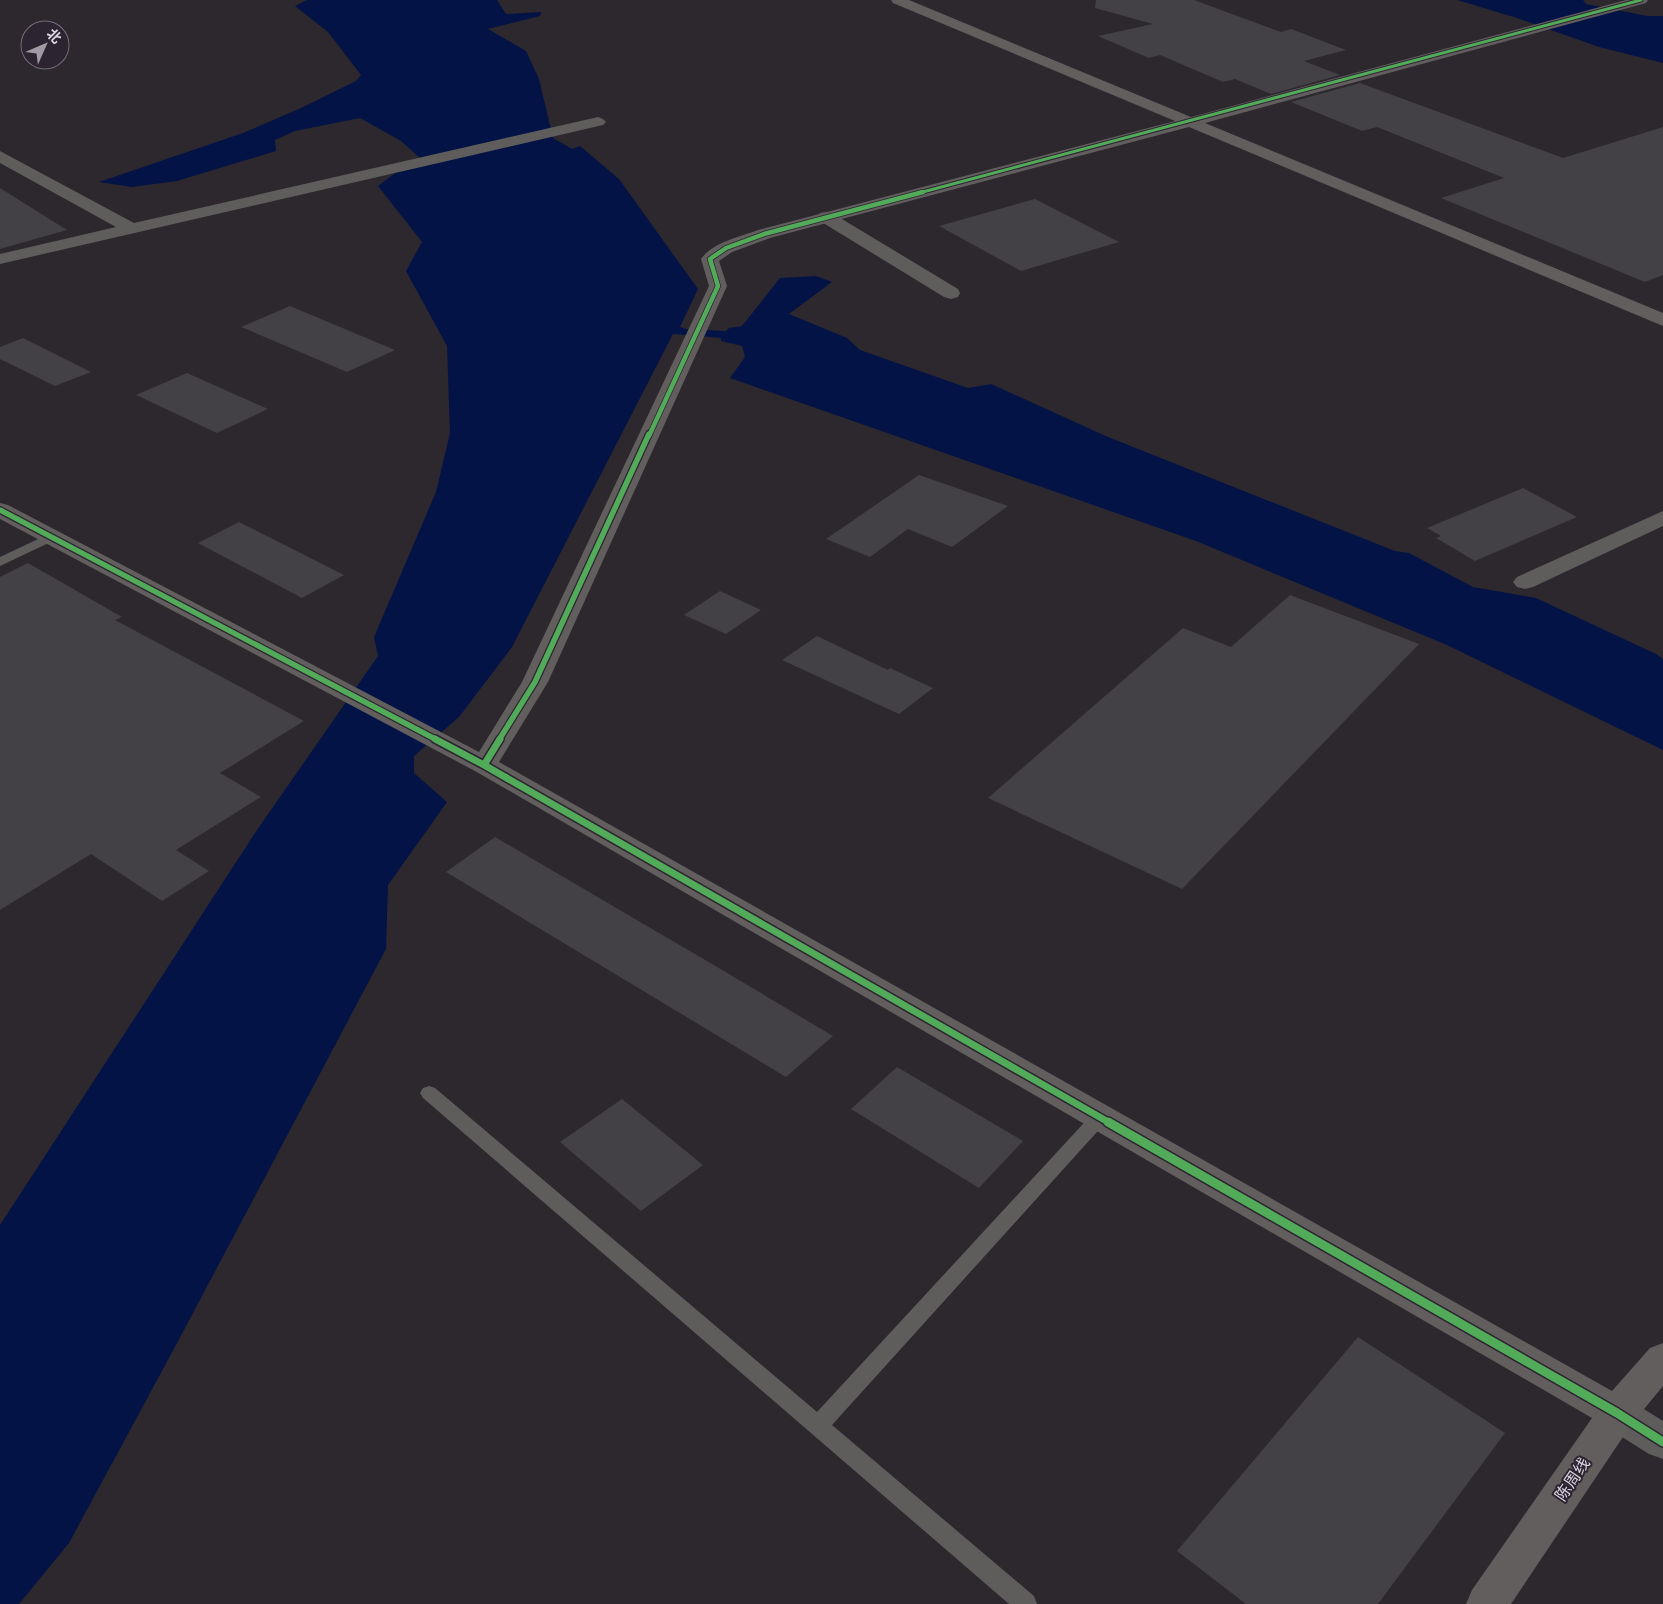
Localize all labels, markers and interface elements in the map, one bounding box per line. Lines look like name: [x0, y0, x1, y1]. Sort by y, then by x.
north arrow: [20, 20, 70, 70]
text: 北: [43, 25, 65, 47]
street label: 陈周线: [1551, 1454, 1594, 1504]

